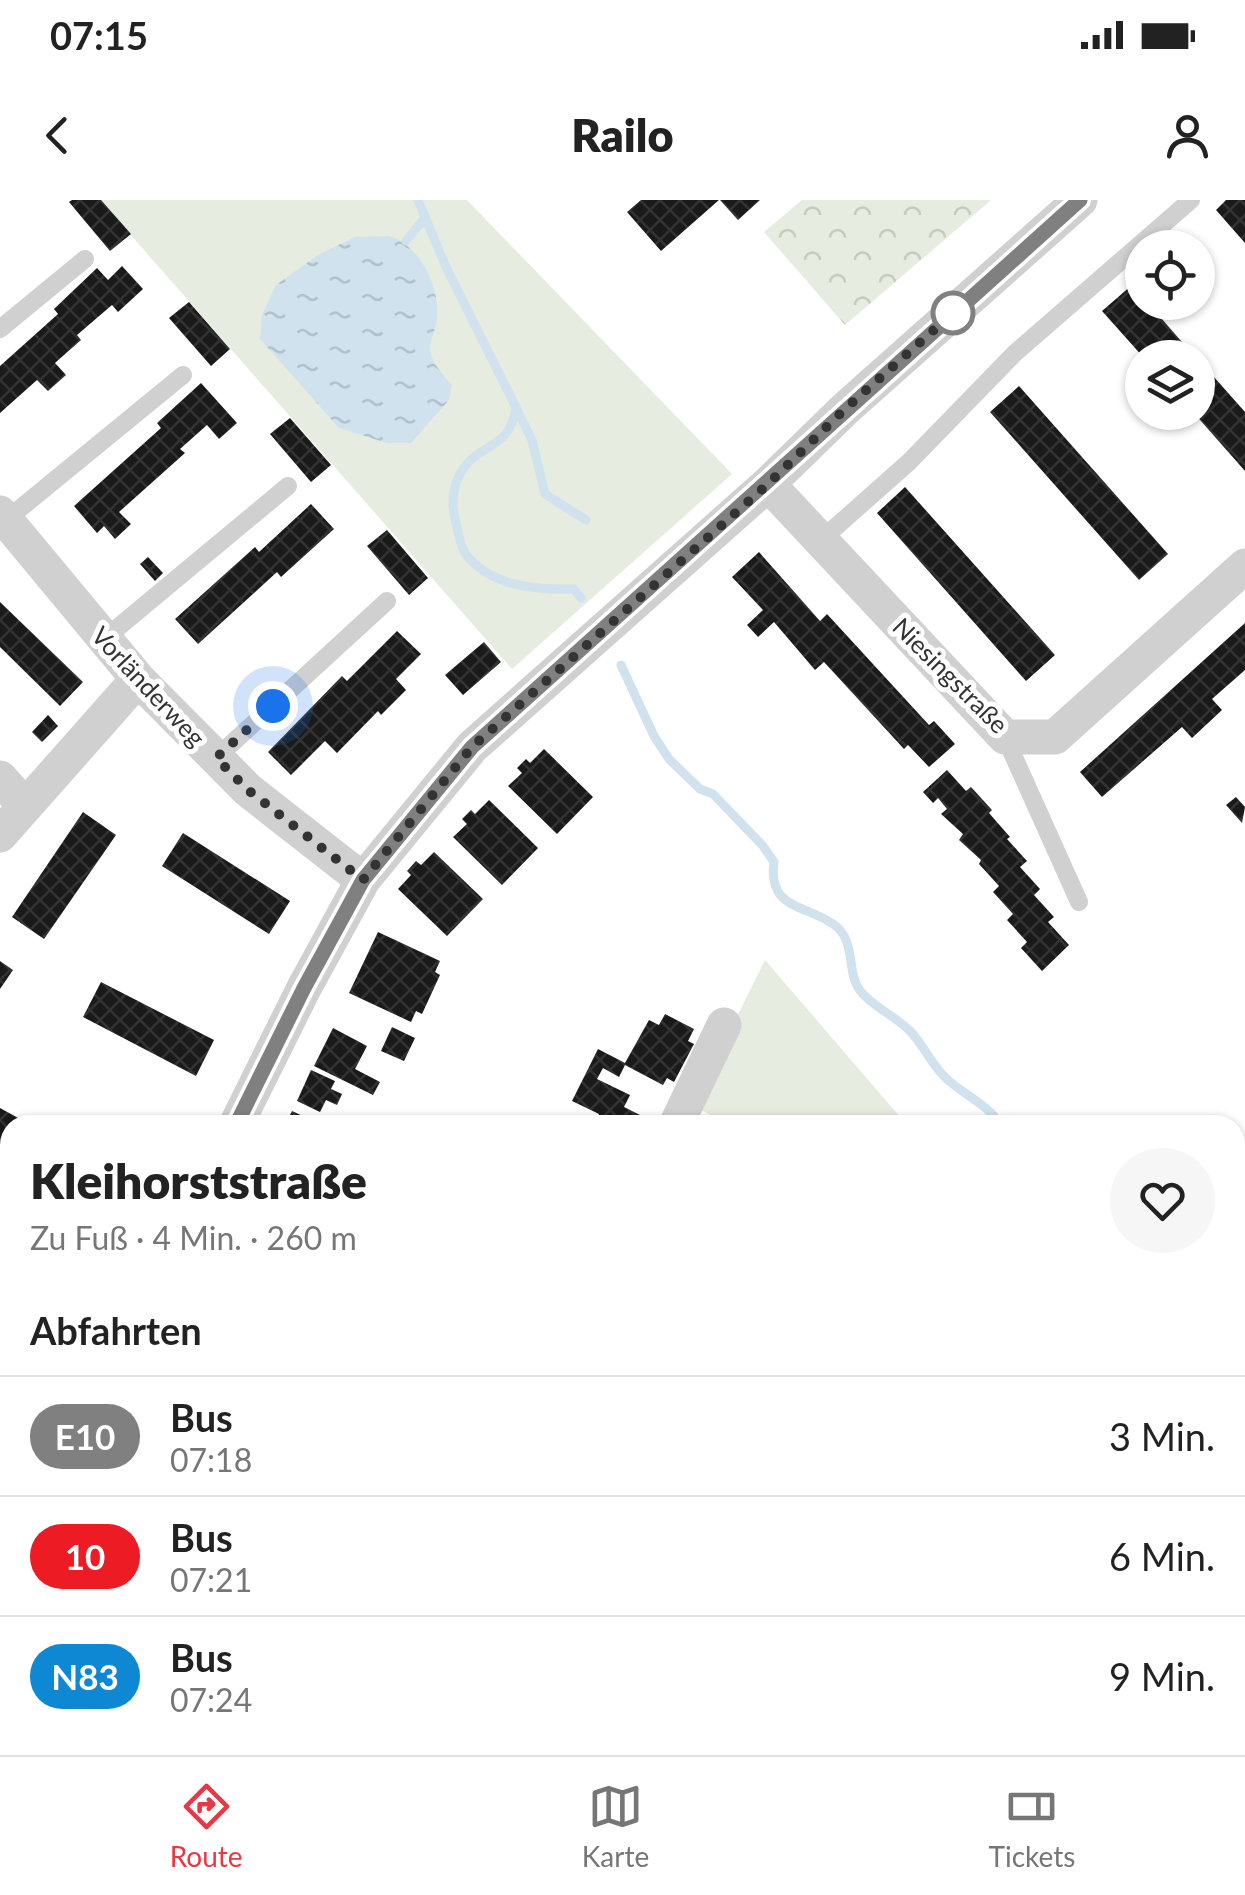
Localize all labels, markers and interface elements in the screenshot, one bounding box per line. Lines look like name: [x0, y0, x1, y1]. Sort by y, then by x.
text: 07:15: [50, 12, 148, 58]
icon: back: [30, 108, 85, 163]
text: Railo: [571, 108, 674, 162]
icon: person: [1160, 108, 1215, 163]
map controls: [1125, 230, 1215, 430]
button: locate: [1125, 230, 1215, 320]
unlabelled marker: [932, 292, 974, 334]
button: layers: [1125, 340, 1215, 430]
street label: Niesingstraße: [887, 611, 1015, 739]
street label: Vorländerweg: [86, 620, 212, 752]
your location: [248, 681, 298, 731]
button: heart: [1110, 1148, 1215, 1253]
text: Kleihorststraße: [30, 1152, 367, 1209]
text: Zu Fuß · 4 Min. · 260 m: [30, 1218, 357, 1257]
text: Abfahrten: [30, 1307, 202, 1353]
text: Bus: [170, 1394, 233, 1440]
text: 3 Min.: [1109, 1413, 1215, 1459]
text: E10: [55, 1415, 115, 1457]
text: 07:18: [170, 1440, 252, 1479]
text: Bus: [170, 1514, 233, 1560]
text: 6 Min.: [1109, 1533, 1215, 1579]
text: 10: [65, 1535, 105, 1577]
text: 07:21: [170, 1560, 252, 1599]
text: Bus: [170, 1634, 233, 1680]
text: 9 Min.: [1109, 1653, 1215, 1699]
text: N83: [51, 1655, 119, 1697]
text: 07:24: [170, 1680, 252, 1719]
tab: Route: [170, 1779, 243, 1873]
tab: Karte: [582, 1779, 649, 1873]
tab: Tickets: [988, 1779, 1075, 1873]

